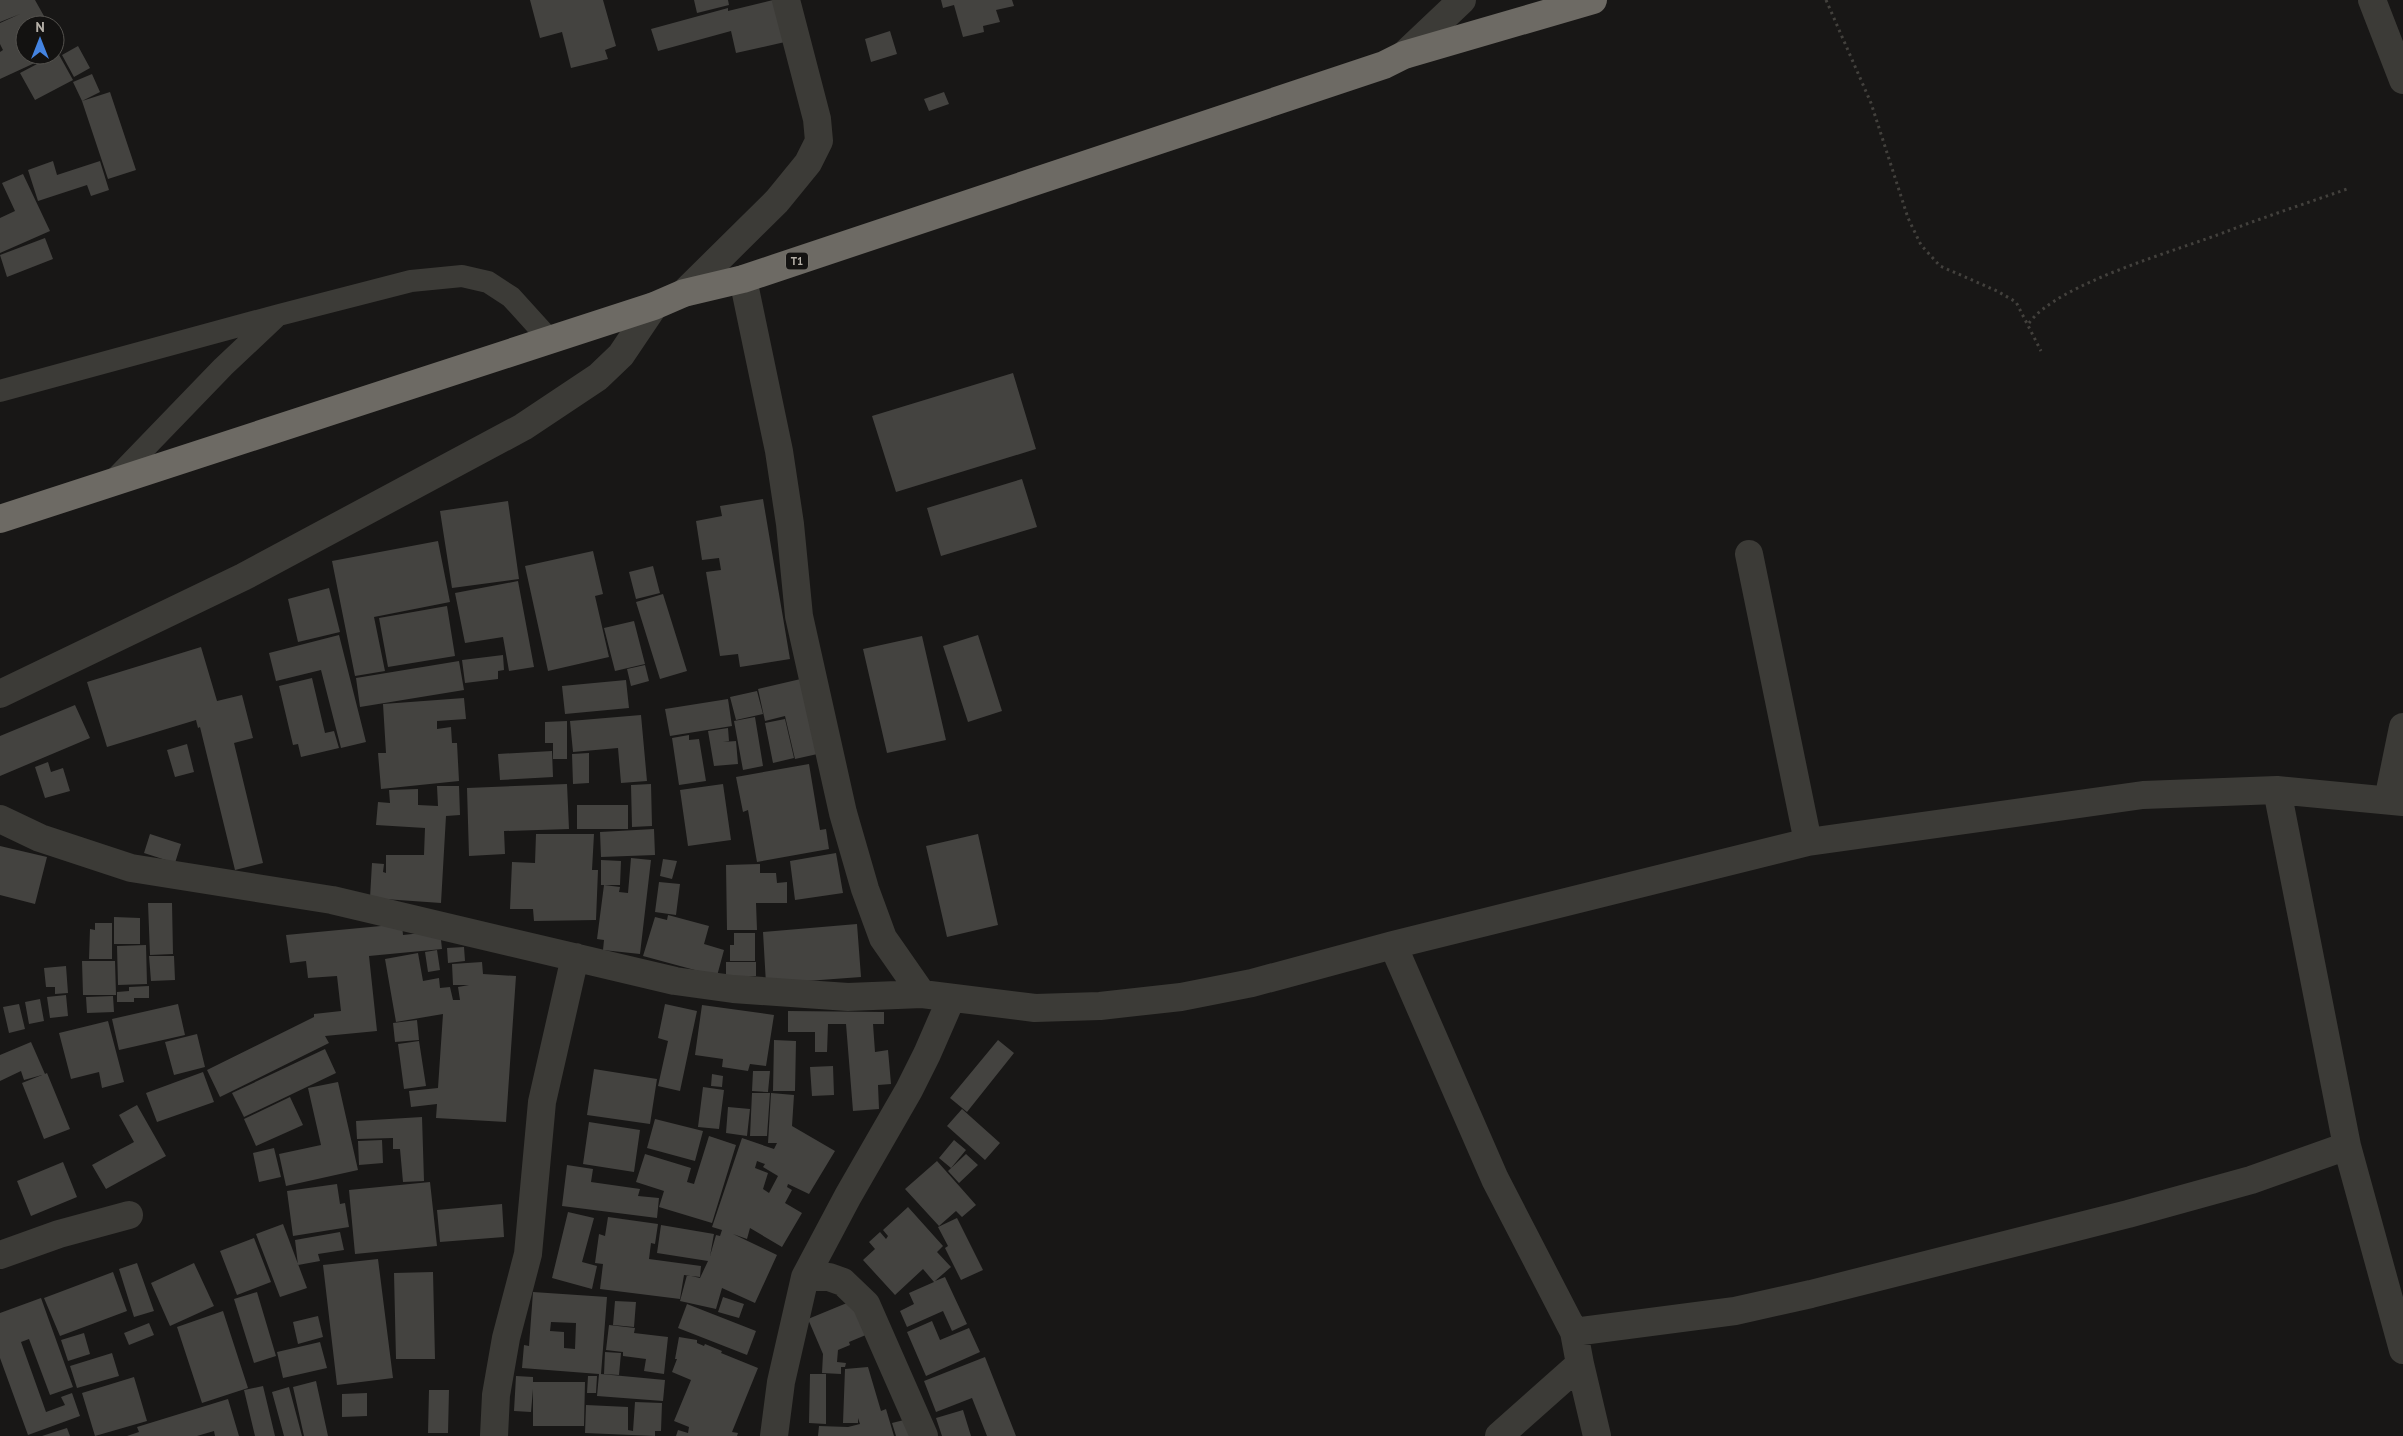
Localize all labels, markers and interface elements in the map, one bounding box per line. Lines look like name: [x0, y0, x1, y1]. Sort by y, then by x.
north arrow: [15, 15, 65, 65]
text: N: [35, 18, 45, 36]
road number: T1: [786, 252, 808, 270]

